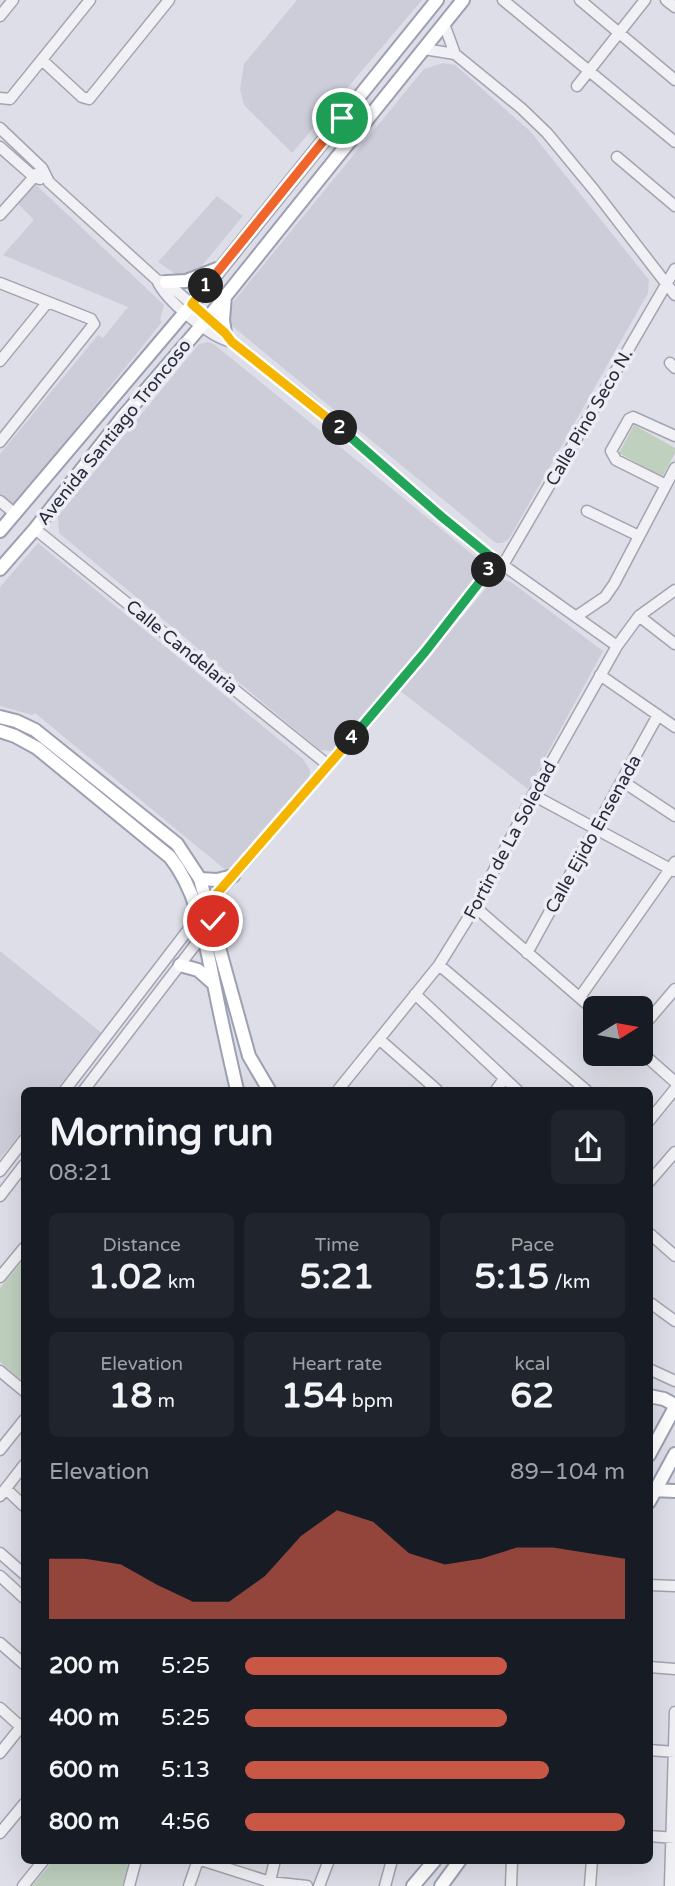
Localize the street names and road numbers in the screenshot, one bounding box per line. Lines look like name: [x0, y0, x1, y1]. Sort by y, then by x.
street label: Avenida Santiago Troncoso: [32, 335, 196, 529]
street label: Calle Pino Seco N.: [541, 344, 637, 490]
street label: Calle Candelaria: [122, 595, 242, 699]
street label: Calle Ejido Ensenada: [540, 751, 646, 917]
street label: Fortin de La Soledad: [459, 757, 561, 923]

